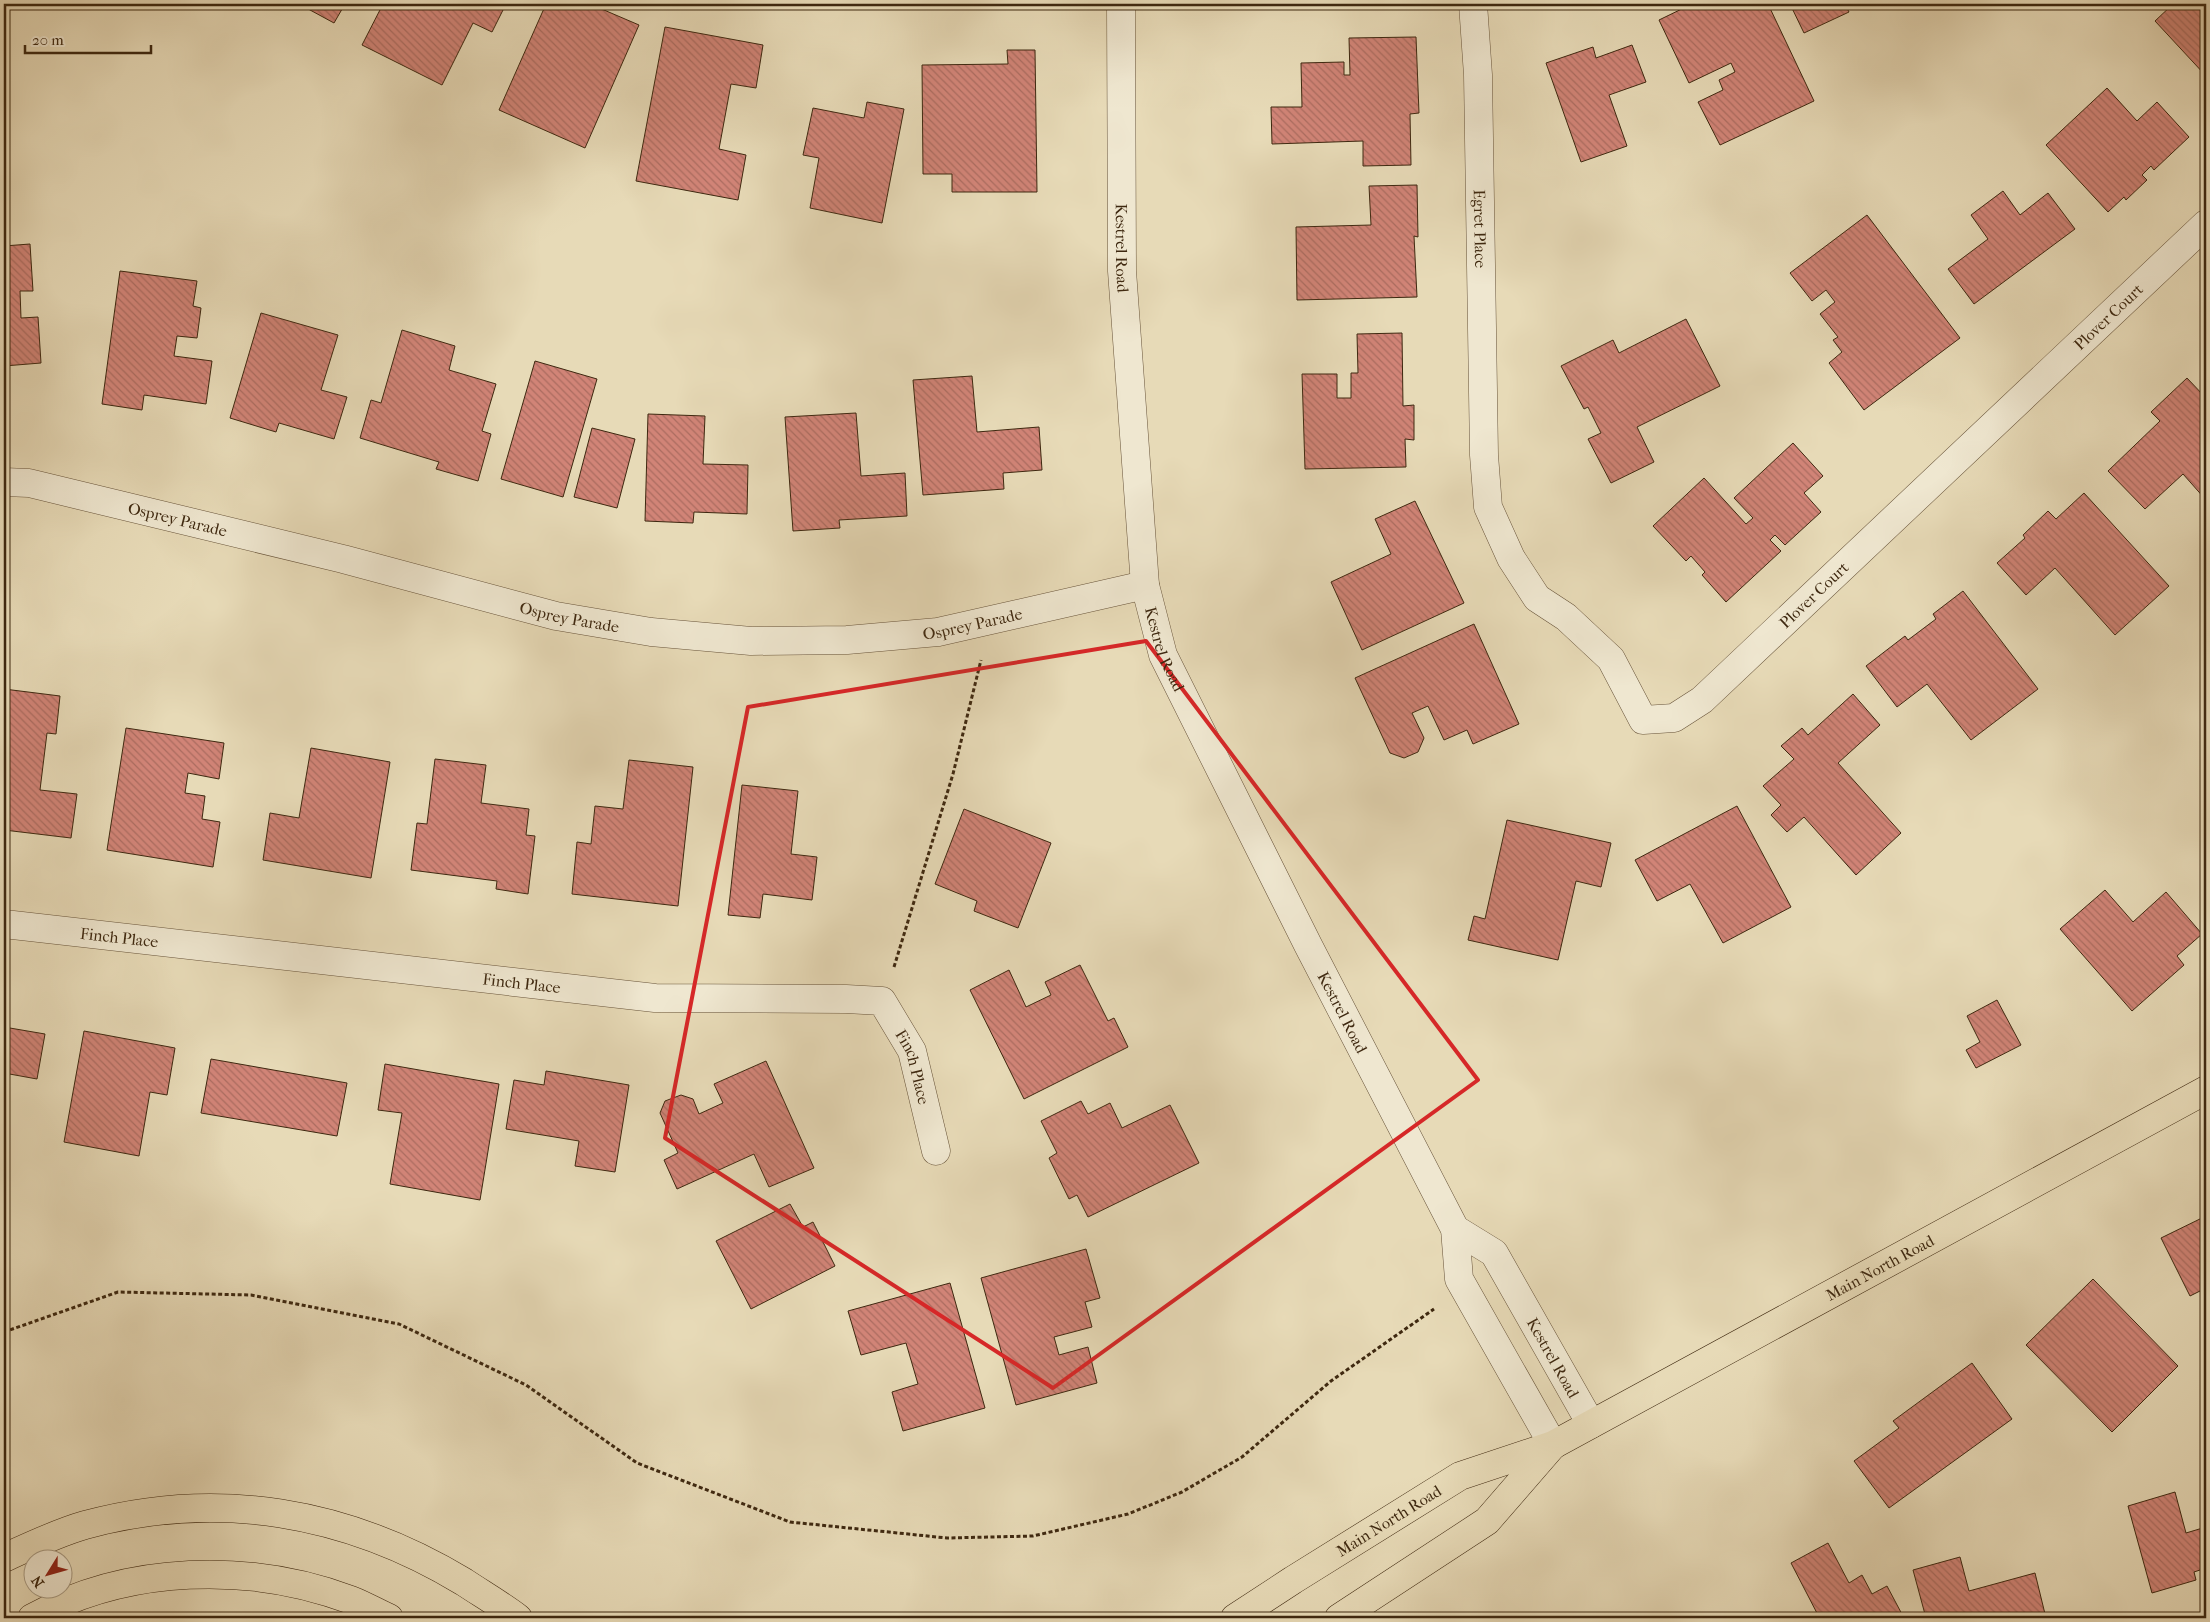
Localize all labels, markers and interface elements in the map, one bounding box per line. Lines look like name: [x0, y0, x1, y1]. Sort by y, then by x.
scale bar: [25, 22, 151, 54]
text: 20 m: [32, 31, 64, 49]
street label: Egret Place: [1470, 189, 1490, 268]
street label: Kestrel Road: [1112, 203, 1133, 293]
street label: Plover Court: [2070, 280, 2147, 354]
street label: Osprey Parade: [126, 498, 229, 541]
street label: Plover Court: [1775, 558, 1853, 632]
street label: Osprey Parade: [517, 598, 621, 637]
street label: Osprey Parade: [922, 604, 1024, 643]
street label: Kestrel Road: [1141, 605, 1189, 695]
street label: Finch Place: [79, 924, 159, 951]
street label: Finch Place: [482, 969, 562, 997]
street label: Kestrel Road: [1313, 969, 1371, 1057]
street label: Finch Place: [891, 1026, 934, 1107]
street label: Main North Road: [1823, 1231, 1937, 1305]
street label: Kestrel Road: [1523, 1314, 1583, 1401]
street label: Main North Road: [1333, 1481, 1445, 1561]
north arrow: [22, 1550, 72, 1600]
text: N: [28, 1572, 48, 1591]

